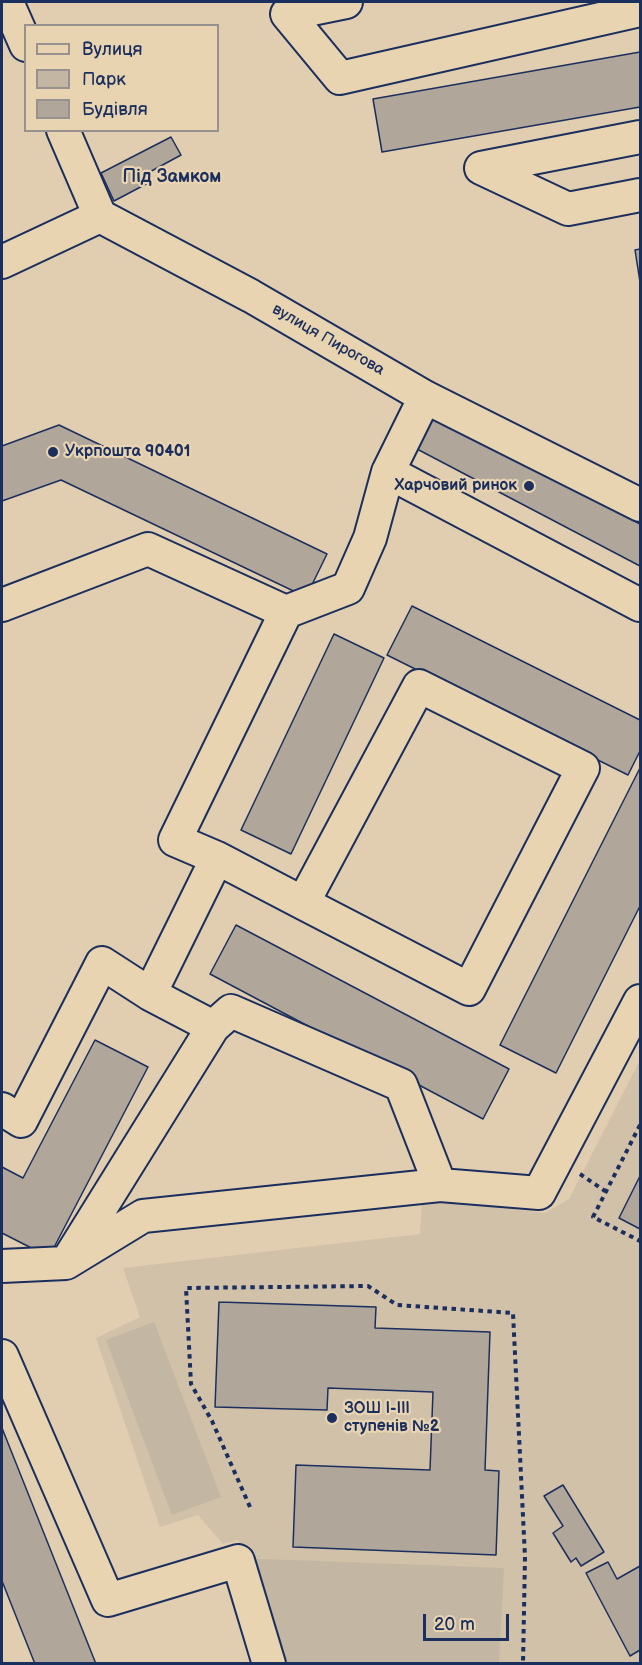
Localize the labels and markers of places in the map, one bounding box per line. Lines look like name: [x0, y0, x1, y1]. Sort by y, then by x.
place label: Укрпошта 90401: [65, 442, 191, 462]
marker: Укрпошта 90401: [46, 445, 60, 459]
place label: Харчовий ринок: [395, 476, 517, 496]
marker: Харчовий ринок: [522, 479, 536, 493]
place label: ЗОШ І-ІІІ ступенів №2: [344, 1399, 439, 1437]
marker: ЗОШ І-ІІІ ступенів №2: [325, 1411, 339, 1425]

